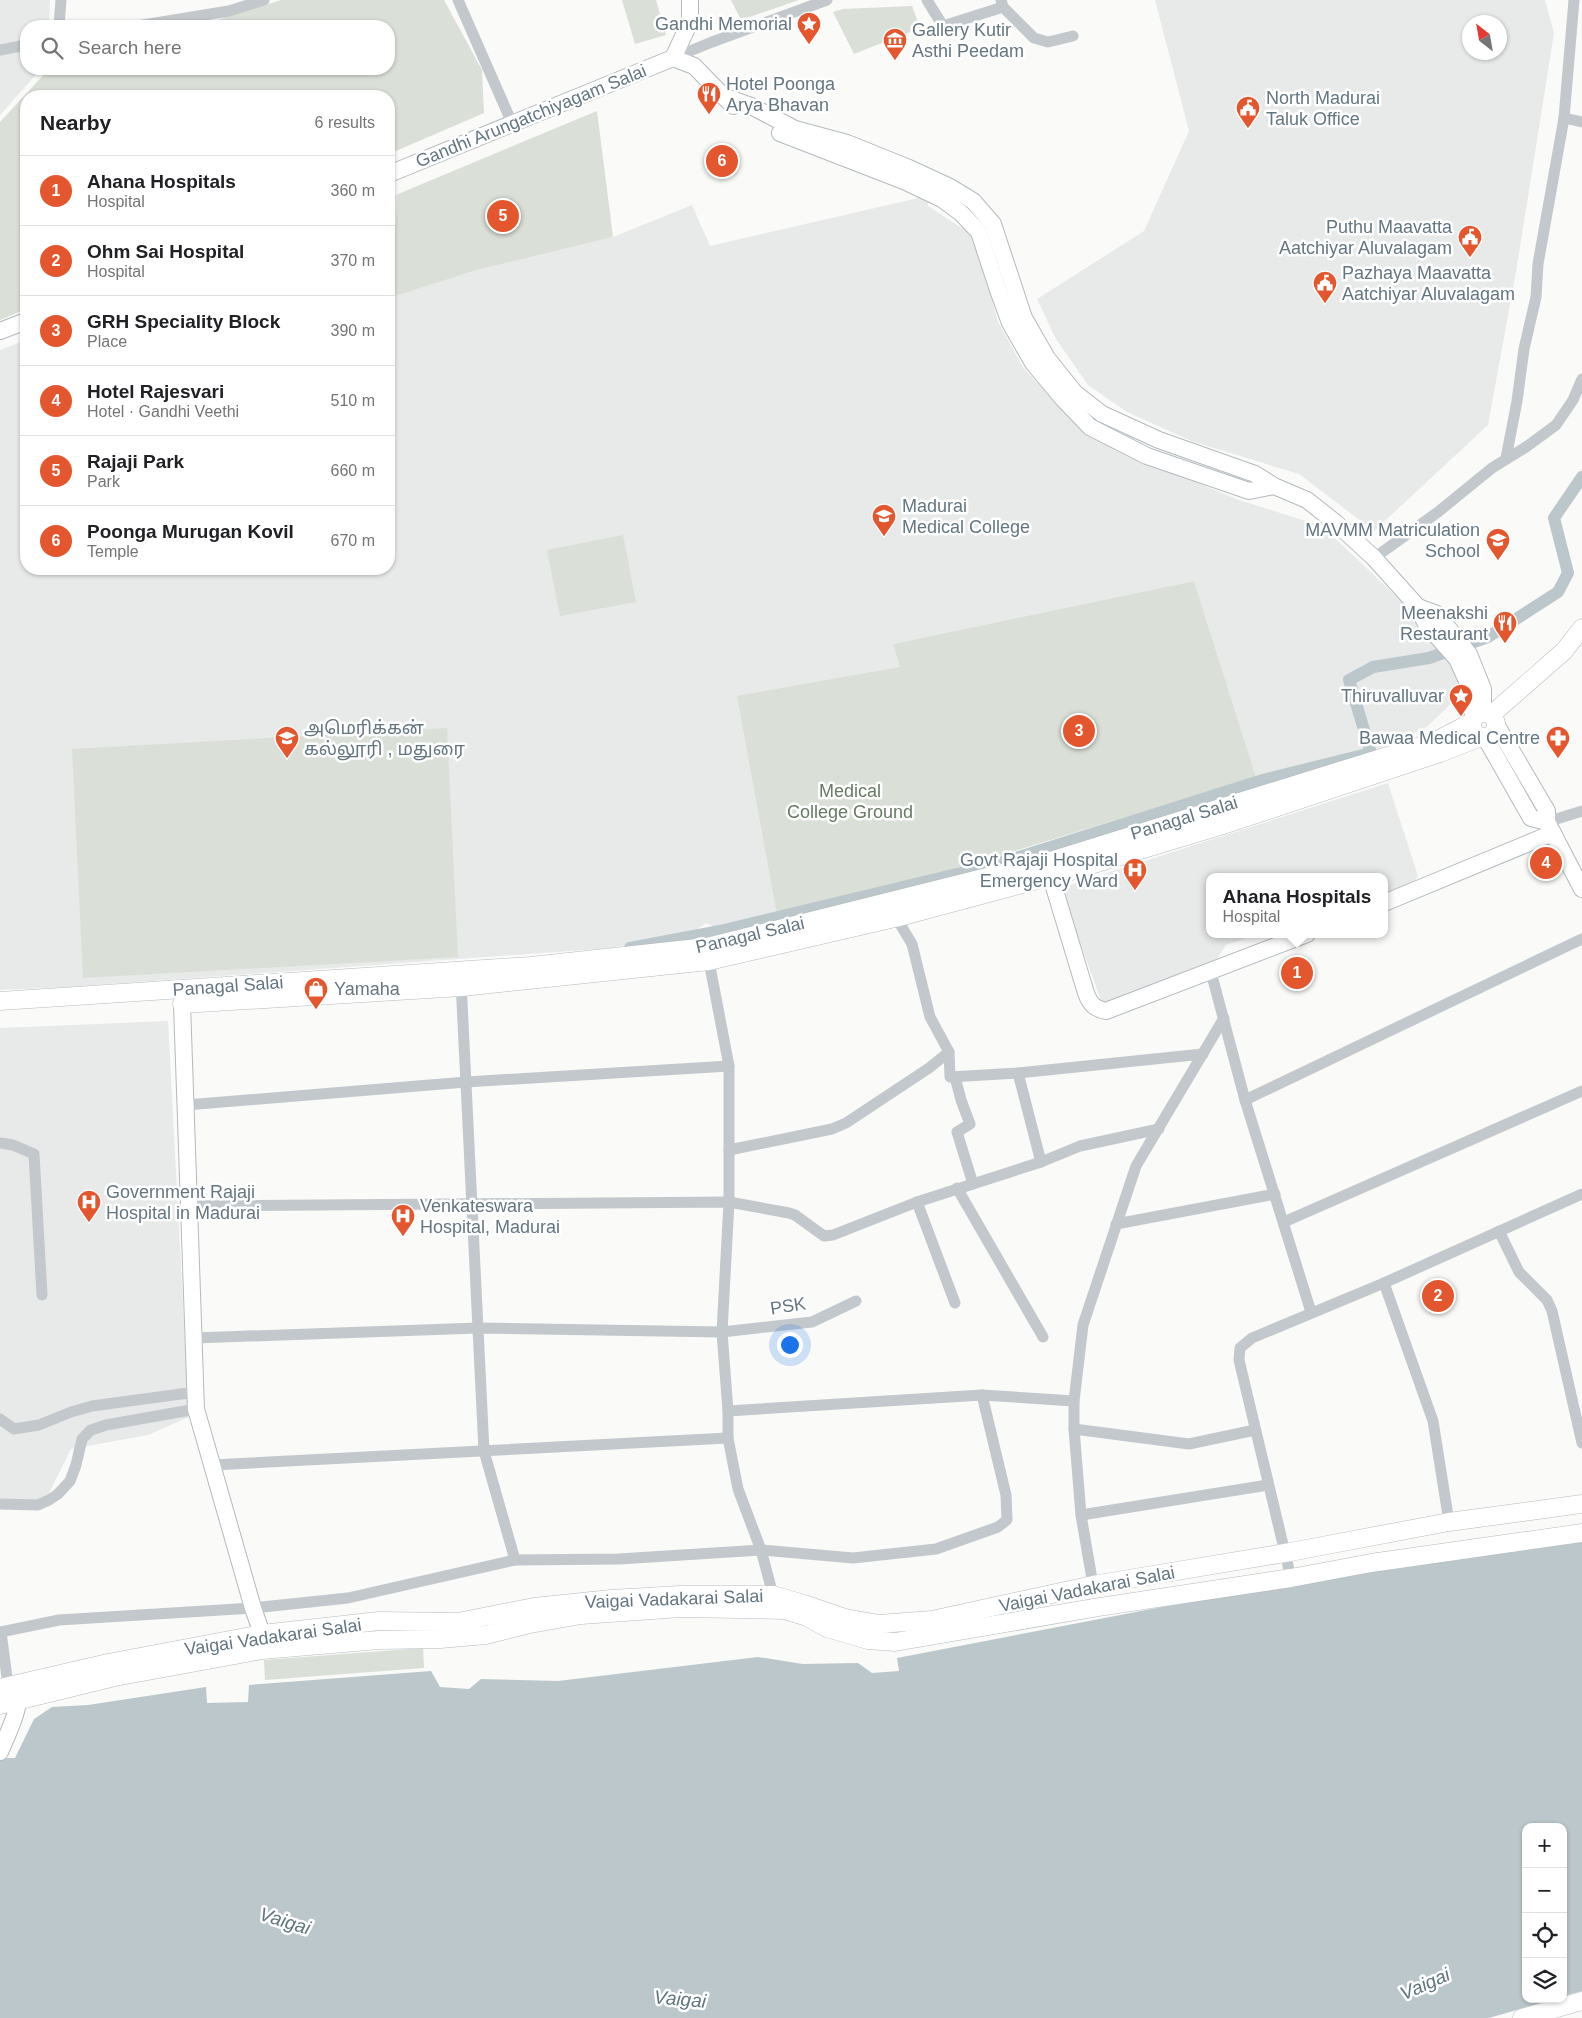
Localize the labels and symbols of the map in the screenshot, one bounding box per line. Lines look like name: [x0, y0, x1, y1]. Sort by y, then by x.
place icon: Gandhi Memorial: [796, 11, 822, 45]
place label: Gandhi Memorial: [655, 14, 792, 34]
north arrow: [1462, 15, 1507, 60]
place label: Gallery Kutir Asthi Peedam: [912, 20, 1024, 61]
museum icon: Gallery Kutir Asthi Peedam: [882, 27, 908, 61]
street label: Gandhi Arungatchiyagam Salai: [413, 60, 649, 172]
place label: Hotel Poonga Arya Bhavan: [726, 74, 836, 115]
restaurant icon: Hotel Poonga Arya Bhavan: [696, 81, 722, 115]
place label: North Madurai Taluk Office: [1266, 88, 1380, 129]
public building icon: North Madurai Taluk Office: [1235, 95, 1261, 129]
pin: 6: [706, 142, 738, 180]
pin: 5: [487, 197, 519, 235]
place label: Puthu Maavatta Aatchiyar Aluvalagam: [1279, 217, 1453, 258]
public building icon: Puthu Maavatta Aatchiyar Aluvalagam: [1457, 224, 1483, 258]
place label: Pazhaya Maavatta Aatchiyar Aluvalagam: [1342, 263, 1515, 304]
public building icon: Pazhaya Maavatta Aatchiyar Aluvalagam: [1312, 270, 1338, 304]
place label: Madurai Medical College: [902, 496, 1030, 537]
school or university icon: Madurai Medical College: [871, 503, 897, 537]
place label: MAVMM Matriculation School: [1305, 520, 1480, 561]
school or university icon: MAVMM Matriculation School: [1485, 527, 1511, 561]
place label: Meenakshi Restaurant: [1400, 603, 1488, 644]
restaurant icon: Meenakshi Restaurant: [1492, 610, 1518, 644]
place icon: Thiruvalluvar: [1448, 683, 1474, 717]
place label: Thiruvalluvar: [1341, 686, 1444, 706]
pin: 3: [1063, 712, 1095, 750]
place label: அமெரிக்கன் கல்லூரி , மதுரை: [304, 718, 466, 761]
school or university icon: அமெரிக்கன் கல்லூரி , மதுரை: [274, 725, 300, 759]
pharmacy icon: Bawaa Medical Centre: [1545, 725, 1571, 759]
place label: Bawaa Medical Centre: [1359, 728, 1540, 748]
park label: Medical College Ground: [787, 781, 913, 822]
street label: Panagal Salai: [1128, 792, 1240, 844]
pin: 4: [1530, 844, 1562, 882]
place label: Govt Rajaji Hospital Emergency Ward: [960, 850, 1118, 891]
hospital icon: Govt Rajaji Hospital Emergency Ward: [1122, 857, 1148, 891]
street label: Panagal Salai: [694, 913, 806, 957]
pin: 1: [1281, 954, 1313, 992]
street label: Panagal Salai: [172, 972, 284, 1000]
shop icon: Yamaha: [303, 976, 329, 1010]
place label: Yamaha: [334, 979, 401, 999]
place label: Government Rajaji Hospital in Madurai: [106, 1182, 260, 1223]
hospital icon: Government Rajaji Hospital in Madurai: [76, 1189, 102, 1223]
place label: Venkateswara Hospital, Madurai: [420, 1196, 560, 1237]
hospital icon: Venkateswara Hospital, Madurai: [390, 1203, 416, 1237]
pin: 2: [1422, 1277, 1454, 1315]
street label: PSK: [769, 1293, 807, 1319]
your location: [777, 1332, 803, 1358]
street label: Vaigai Vadakarai Salai: [998, 1562, 1176, 1616]
street label: Vaigai Vadakarai Salai: [584, 1586, 764, 1612]
street label: Vaigai Vadakarai Salai: [183, 1615, 363, 1659]
water label: Vaigai: [257, 1903, 314, 1939]
water label: Vaigai: [1397, 1963, 1454, 2004]
water label: Vaigai: [653, 1986, 708, 2012]

